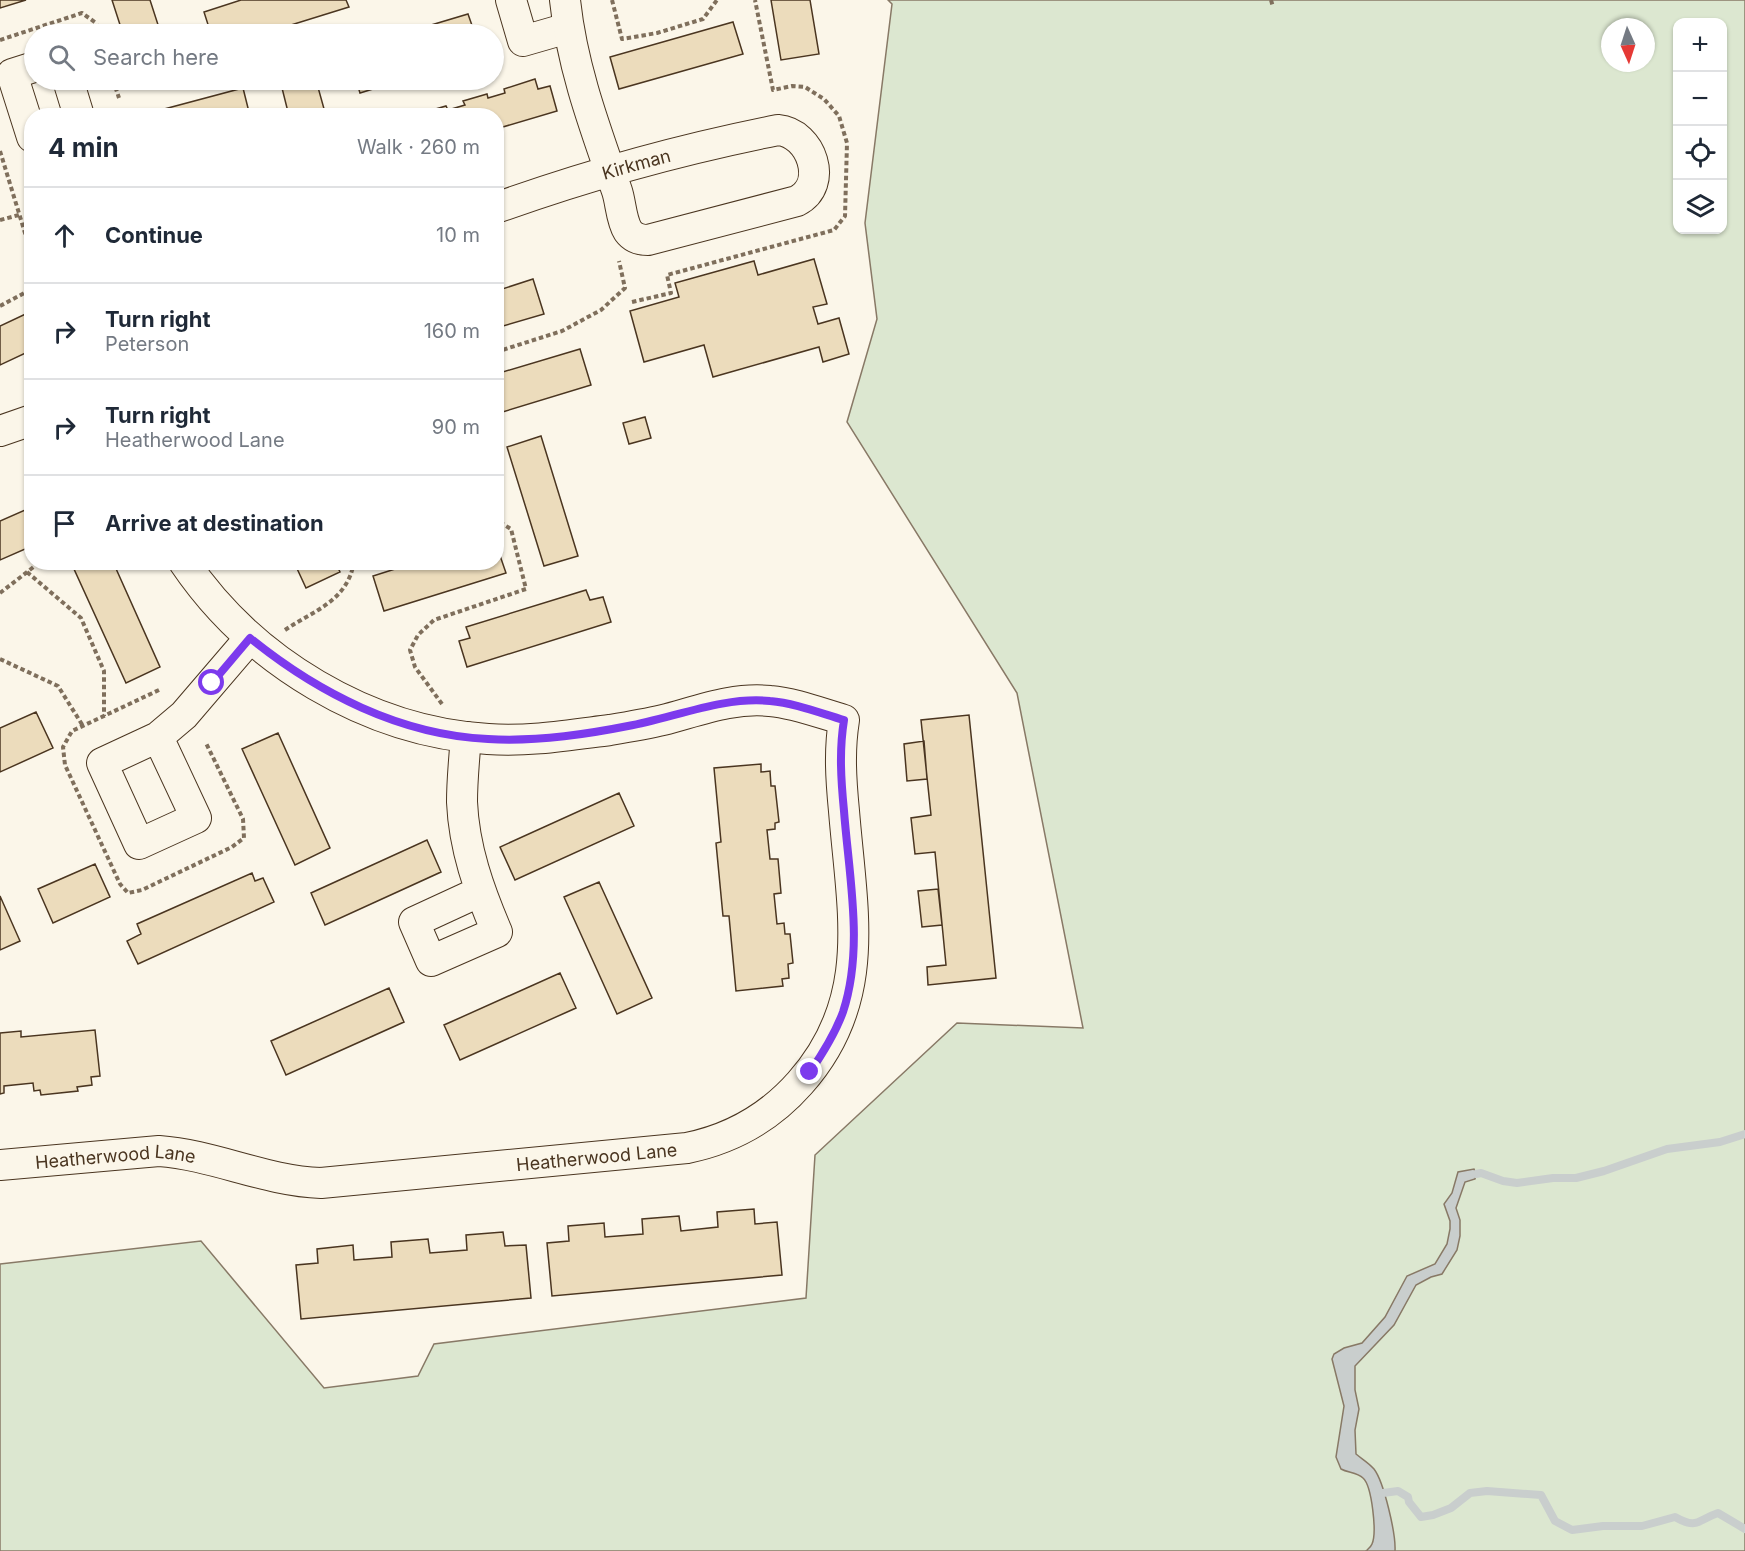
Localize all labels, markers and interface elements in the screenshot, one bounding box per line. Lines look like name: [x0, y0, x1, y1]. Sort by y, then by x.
north arrow: [1601, 18, 1655, 72]
map controls: [1673, 18, 1727, 234]
button: +: [1673, 18, 1727, 72]
search box: [24, 24, 504, 90]
icon: search: [45, 41, 78, 74]
text: Search here: [93, 44, 219, 70]
button: −: [1673, 72, 1727, 126]
button: locate: [1673, 126, 1727, 180]
text: 4 min: [48, 132, 119, 163]
text: Walk · 260 m: [357, 135, 480, 159]
street label: Kirkman: [599, 144, 673, 183]
button: layers: [1673, 180, 1727, 234]
icon: ahead: [48, 219, 81, 252]
text: Continue: [105, 222, 203, 248]
text: 10 m: [436, 223, 480, 247]
text: Turn right: [105, 306, 211, 332]
icon: right: [48, 315, 81, 348]
text: 160 m: [424, 319, 480, 343]
text: Peterson: [105, 332, 189, 356]
text: Turn right: [105, 402, 211, 428]
icon: right: [48, 411, 81, 444]
text: 90 m: [432, 415, 480, 439]
text: Heatherwood Lane: [105, 428, 285, 452]
icon: arrive: [48, 507, 81, 540]
text: Arrive at destination: [105, 510, 324, 536]
route start: [198, 669, 224, 695]
route end: [796, 1058, 822, 1084]
street label: Heatherwood Lane: [515, 1138, 678, 1175]
street label: Heatherwood Lane: [34, 1140, 198, 1172]

